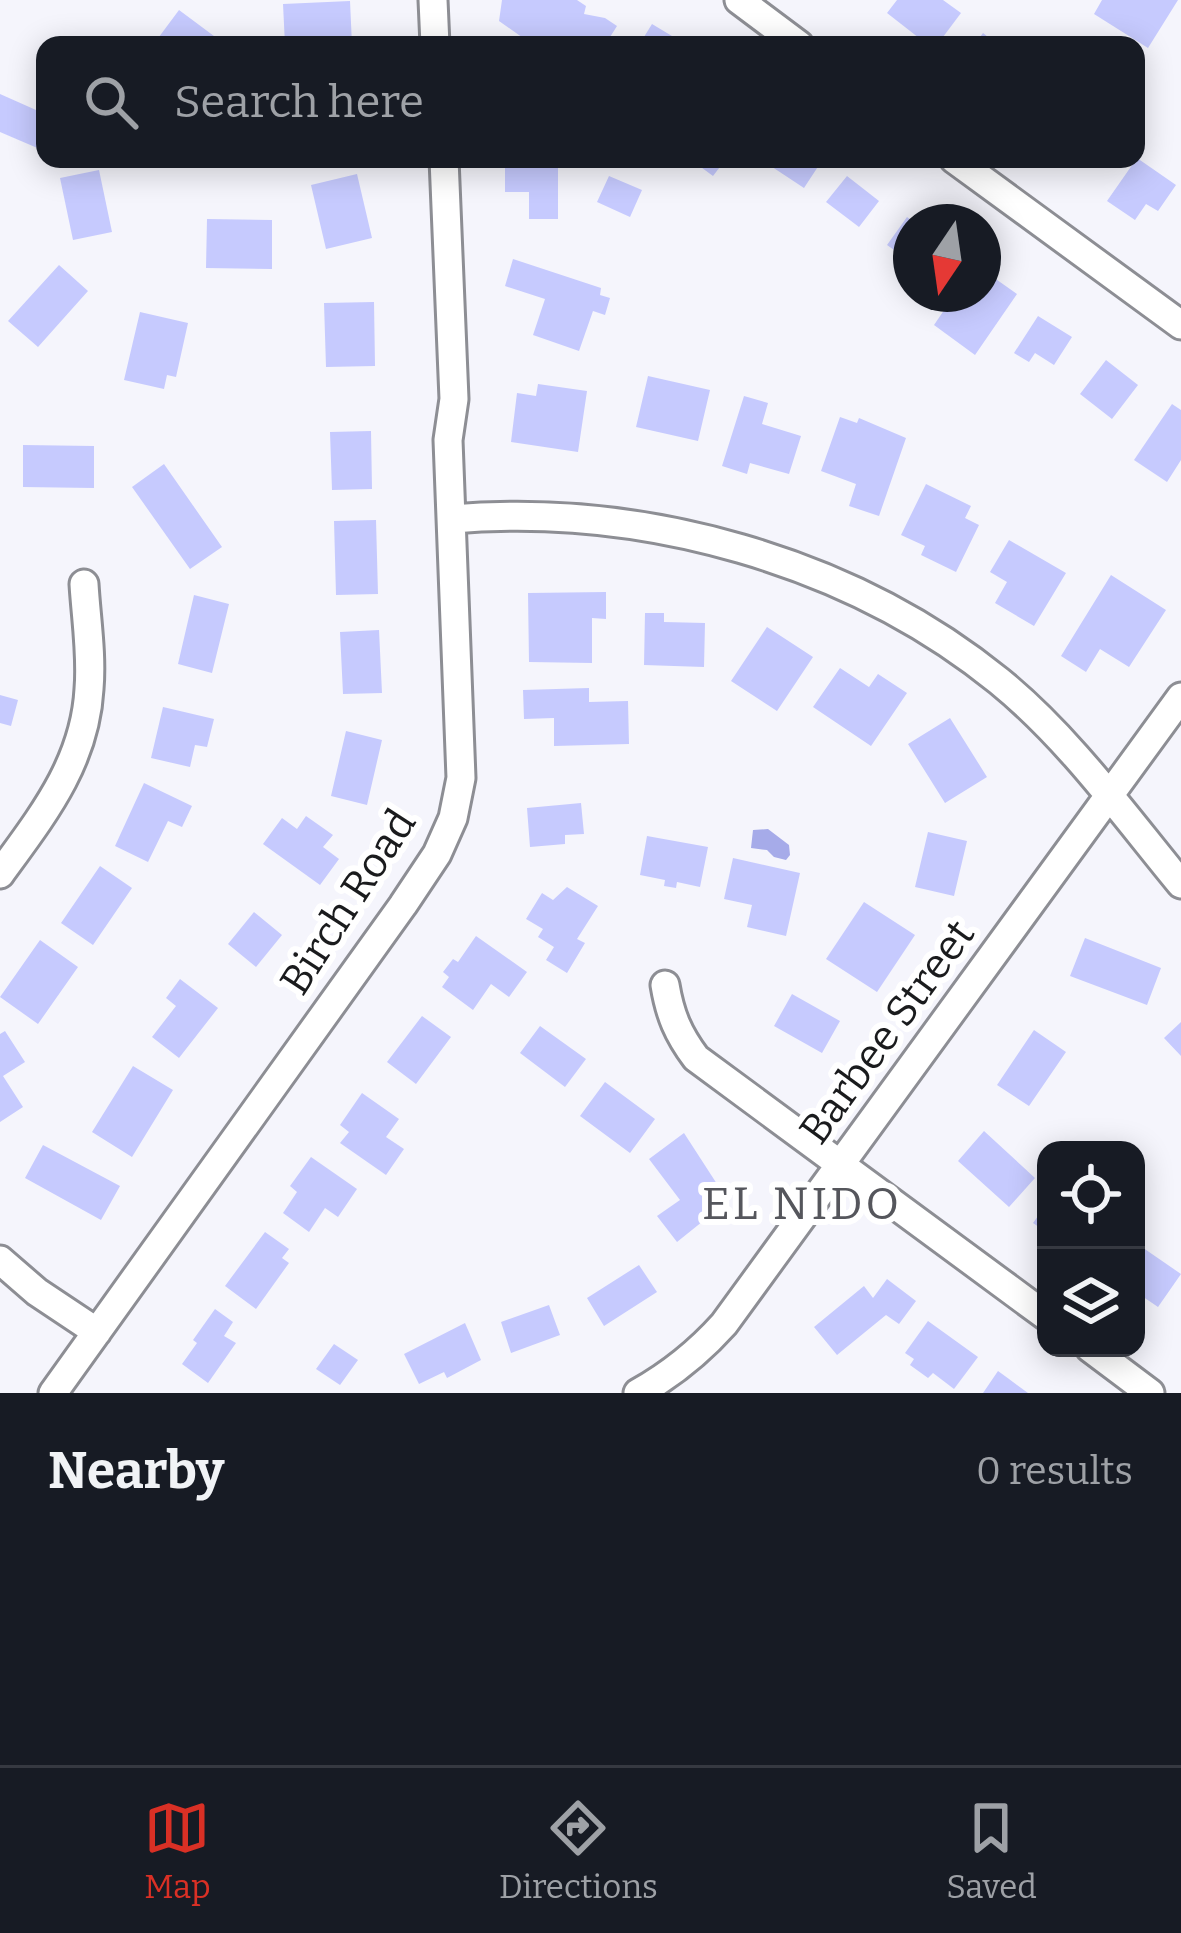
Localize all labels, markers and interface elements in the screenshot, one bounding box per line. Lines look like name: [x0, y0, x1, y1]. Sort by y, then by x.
search box: [36, 36, 1145, 168]
icon: search: [78, 69, 144, 135]
text: Search here: [174, 75, 424, 129]
north arrow: [893, 204, 1001, 312]
street label: Birch Road: [270, 800, 426, 1004]
street label: Barbee Street: [789, 910, 985, 1154]
map controls: [1037, 1141, 1145, 1357]
button: locate: [1037, 1141, 1145, 1249]
district label: EL NIDO: [702, 1177, 902, 1231]
button: layers: [1037, 1249, 1145, 1357]
text: Nearby: [48, 1440, 224, 1502]
text: 0 results: [976, 1448, 1133, 1494]
tab: Map: [144, 1795, 211, 1907]
tab: Directions: [499, 1795, 658, 1907]
tab: Saved: [946, 1795, 1037, 1907]

